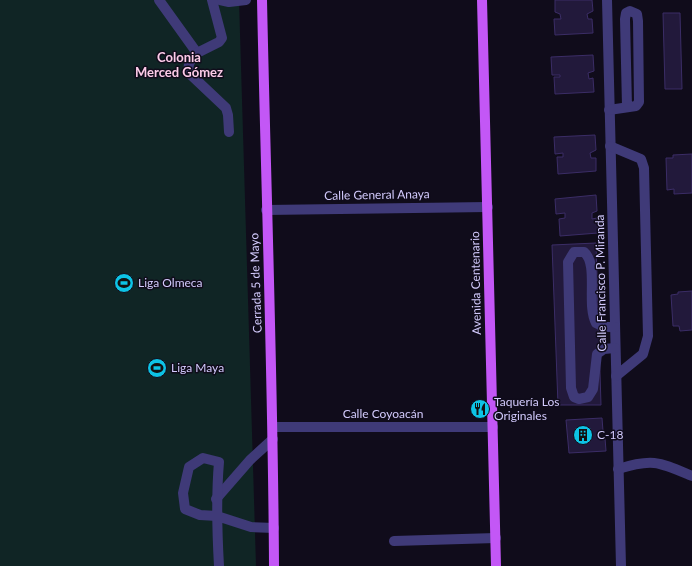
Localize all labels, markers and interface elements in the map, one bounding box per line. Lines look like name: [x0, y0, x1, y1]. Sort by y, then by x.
district label: Colonia Merced Gómez: [135, 49, 223, 80]
street label: Calle General Anaya: [324, 186, 430, 203]
street label: Calle Francisco P. Miranda: [592, 214, 609, 352]
street label: Avenida Centenario: [467, 231, 484, 335]
street label: Cerrada 5 de Mayo: [246, 232, 265, 333]
sports icon: Liga Olmeca: [113, 272, 135, 294]
place label: Liga Olmeca: [138, 275, 203, 290]
sports icon: Liga Maya: [146, 357, 168, 379]
place label: Liga Maya: [171, 360, 224, 375]
place label: Taquería Los Originales: [494, 394, 559, 423]
restaurant icon: Taquería Los Originales: [469, 398, 491, 420]
street label: Calle Coyoacán: [343, 406, 423, 421]
building icon: C-18: [572, 424, 594, 446]
place label: C-18: [597, 427, 623, 442]

